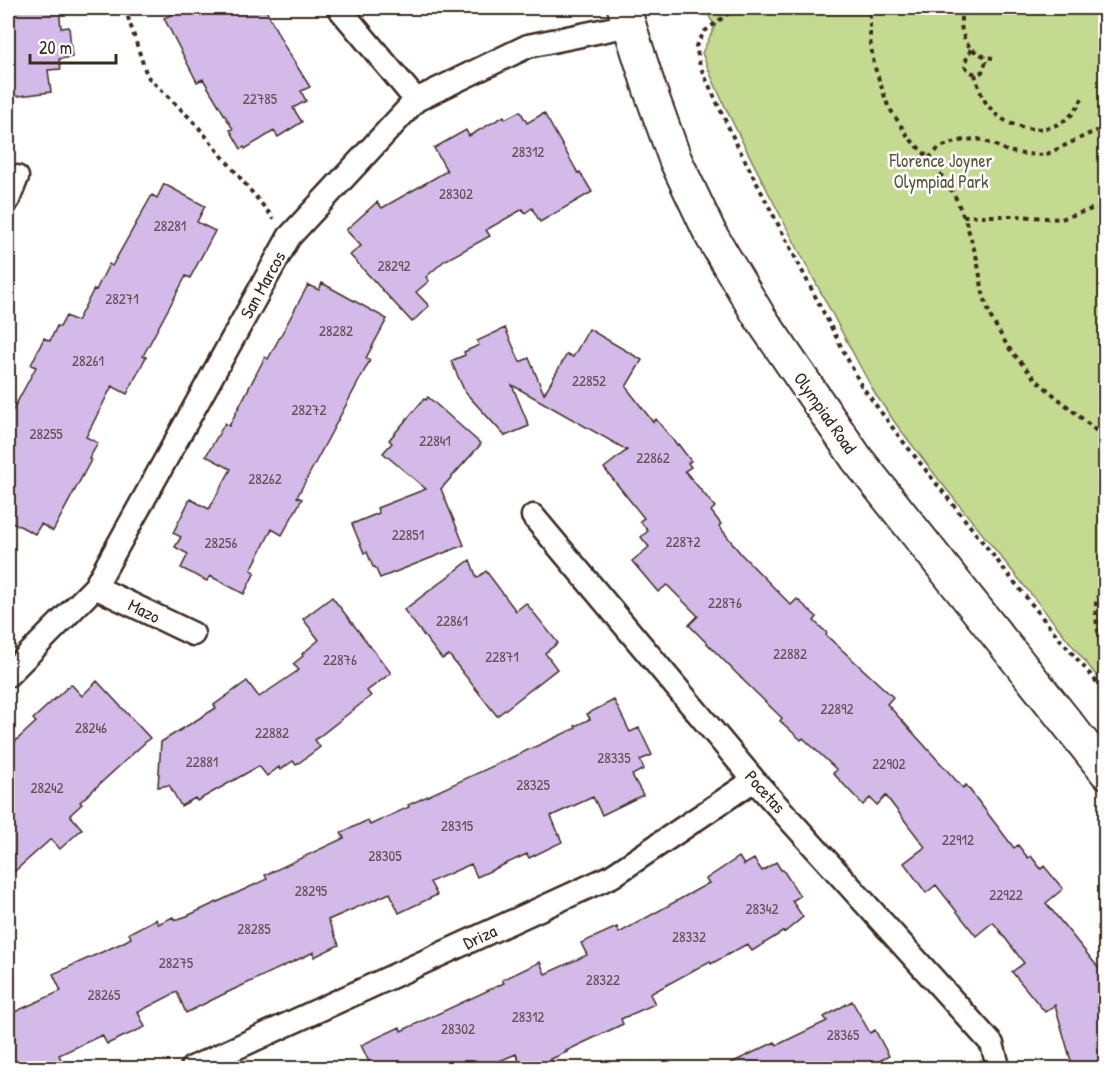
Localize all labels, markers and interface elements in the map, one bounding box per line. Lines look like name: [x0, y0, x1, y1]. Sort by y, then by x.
scale bar: [30, 27, 116, 65]
text: 20 m: [39, 35, 72, 60]
house number: 22785: [243, 88, 278, 109]
house number: 28312: [512, 141, 544, 162]
park label: Florence Joyner Olympiad Park: [888, 148, 993, 194]
house number: 28302: [439, 183, 473, 204]
house number: 28281: [154, 215, 186, 236]
street label: San Marcos: [234, 247, 291, 323]
house number: 28292: [377, 255, 411, 276]
house number: 28271: [105, 288, 139, 309]
house number: 28282: [319, 320, 353, 341]
house number: 28261: [72, 350, 104, 371]
street label: Olympiad Road: [788, 367, 863, 458]
house number: 22852: [572, 370, 606, 391]
house number: 28272: [292, 399, 326, 420]
house number: 28255: [29, 423, 63, 444]
house number: 22841: [419, 430, 451, 451]
house number: 22862: [636, 447, 670, 468]
house number: 28262: [248, 468, 282, 489]
house number: 22851: [392, 524, 424, 545]
house number: 22872: [666, 531, 700, 552]
house number: 28256: [205, 532, 237, 553]
street label: Mazo: [124, 592, 164, 629]
house number: 22876: [708, 592, 742, 613]
house number: 22861: [436, 610, 468, 631]
house number: 22882: [773, 643, 807, 664]
house number: 22871: [485, 646, 519, 667]
house number: 22876: [323, 649, 357, 670]
house number: 22892: [820, 698, 854, 719]
house number: 28246: [75, 717, 107, 738]
house number: 22882: [255, 722, 289, 743]
house number: 28335: [597, 747, 631, 768]
house number: 22881: [186, 751, 218, 772]
house number: 22902: [872, 753, 906, 774]
street label: Pocetas: [739, 765, 792, 819]
house number: 28325: [516, 774, 550, 795]
house number: 28242: [30, 777, 64, 798]
house number: 28315: [441, 815, 474, 836]
house number: 22912: [942, 829, 974, 850]
house number: 28305: [368, 845, 402, 866]
house number: 28295: [295, 880, 328, 901]
house number: 22922: [989, 884, 1023, 905]
house number: 28342: [746, 898, 778, 919]
house number: 28285: [237, 918, 271, 939]
street label: Driza: [459, 918, 501, 955]
house number: 28332: [672, 926, 706, 947]
house number: 28275: [159, 952, 194, 973]
house number: 28322: [586, 969, 620, 990]
house number: 28265: [88, 984, 121, 1005]
house number: 28312: [512, 1006, 544, 1027]
house number: 28302: [441, 1018, 475, 1039]
house number: 28365: [827, 1024, 860, 1045]

